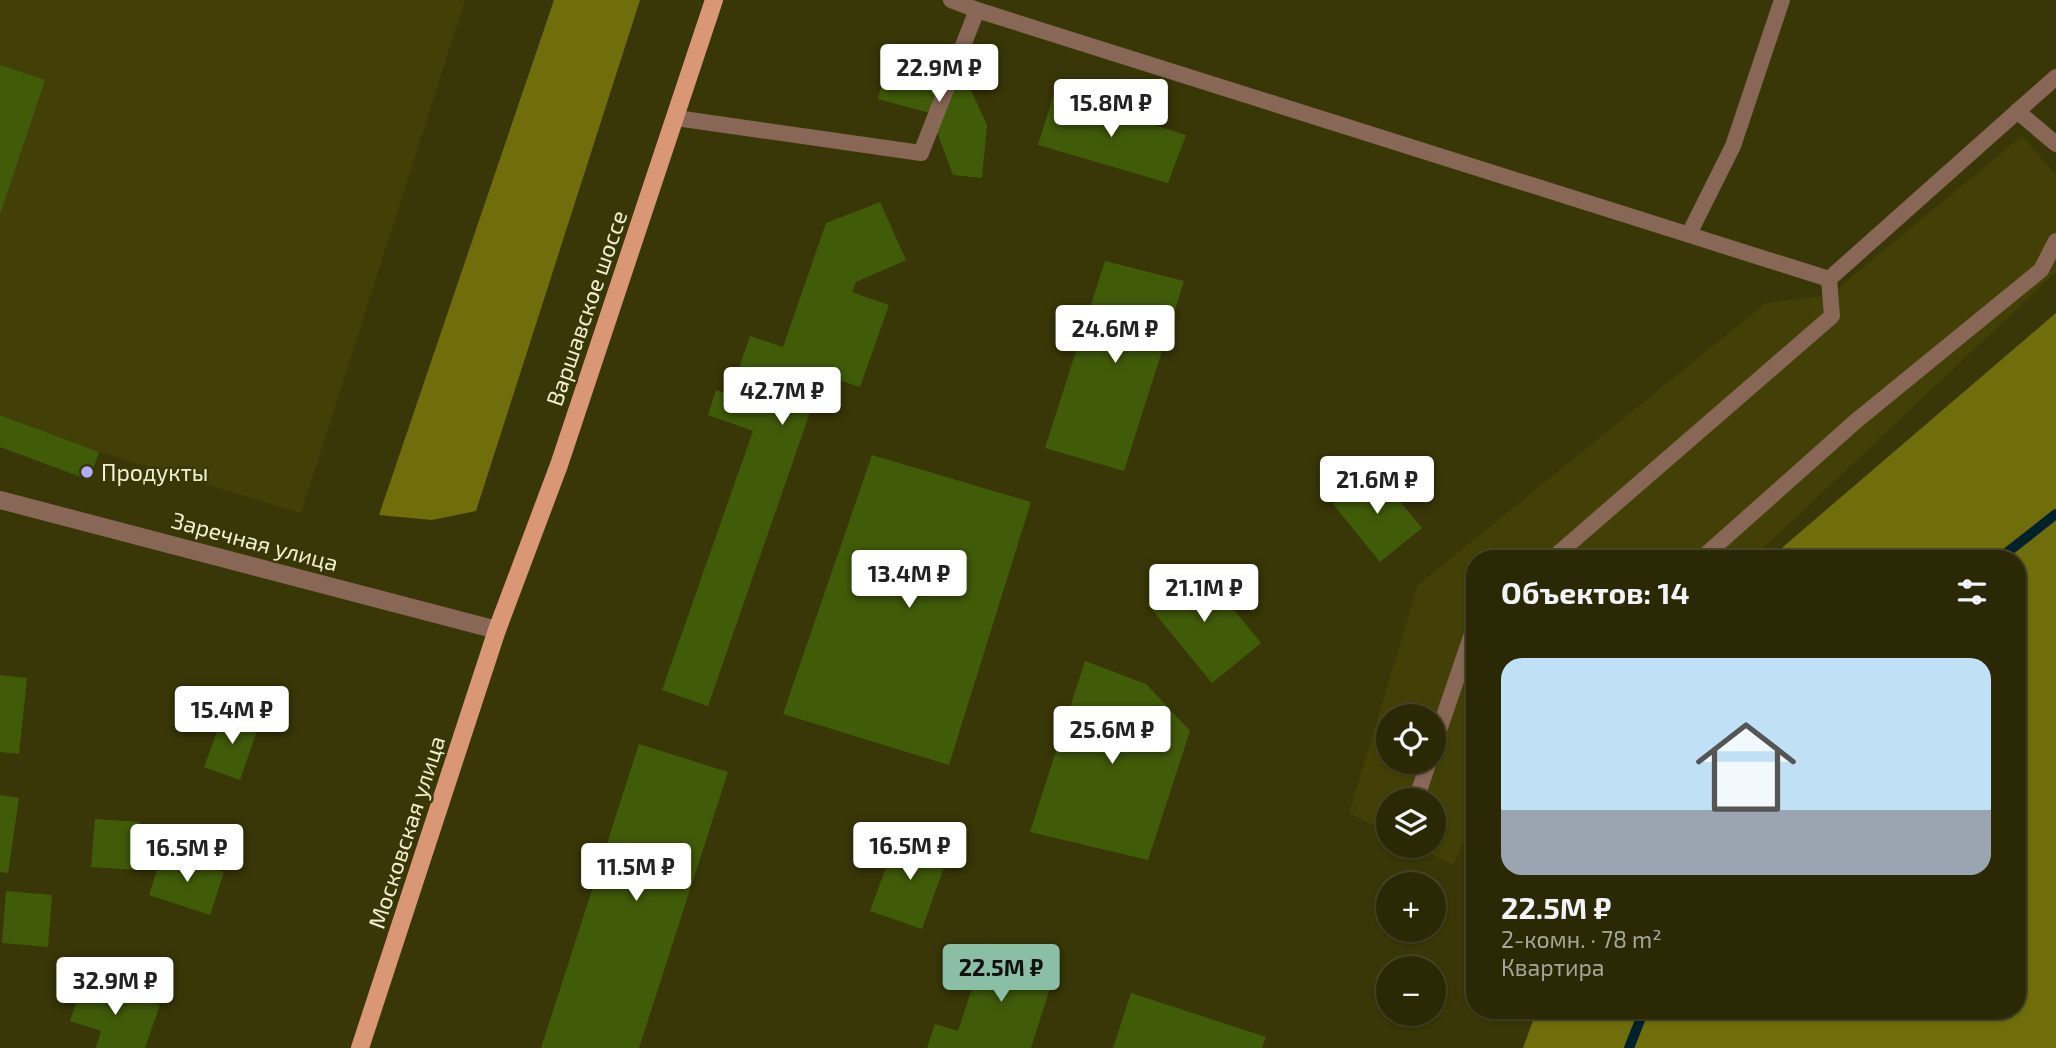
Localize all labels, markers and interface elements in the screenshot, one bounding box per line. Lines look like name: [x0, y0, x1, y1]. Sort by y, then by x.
pin: 22.9M ₽: [874, 44, 1004, 104]
text: 22.9M ₽: [896, 53, 982, 81]
pin: 15.8M ₽: [1046, 80, 1176, 139]
text: 15.8M ₽: [1070, 88, 1152, 116]
street label: Варшавское шоссе: [539, 207, 633, 409]
pin: 24.6M ₽: [1050, 306, 1180, 365]
text: 24.6M ₽: [1072, 314, 1158, 342]
pin: 42.7M ₽: [717, 368, 847, 427]
text: 42.7M ₽: [740, 376, 824, 404]
pin: 21.6M ₽: [1312, 456, 1442, 516]
place label: Продукты: [101, 458, 208, 487]
marker: Продукты: [79, 464, 95, 480]
text: 21.6M ₽: [1336, 465, 1418, 493]
street label: Заречная улица: [168, 505, 341, 578]
pin: 13.4M ₽: [844, 550, 974, 610]
text: 13.4M ₽: [868, 559, 950, 587]
pin: 21.1M ₽: [1139, 564, 1269, 624]
text: 21.1M ₽: [1165, 573, 1243, 601]
icon: filters: [1953, 573, 1991, 611]
text: Объектов: 14: [1501, 574, 1690, 610]
pin: 15.4M ₽: [167, 686, 297, 746]
text: 15.4M ₽: [191, 695, 273, 723]
map controls: [1376, 704, 1446, 1026]
button: locate: [1376, 704, 1446, 774]
icon: home: [1683, 704, 1809, 830]
pin: 25.6M ₽: [1047, 706, 1177, 766]
text: 25.6M ₽: [1070, 715, 1154, 743]
street label: Московская улица: [362, 732, 451, 932]
button: layers: [1376, 788, 1446, 858]
pin: 16.5M ₽: [845, 822, 975, 882]
pin: 16.5M ₽: [122, 824, 252, 884]
text: 16.5M ₽: [869, 831, 951, 859]
text: 16.5M ₽: [146, 833, 228, 861]
pin: 11.5M ₽: [571, 844, 701, 903]
text: 11.5M ₽: [597, 852, 675, 880]
button: +: [1376, 872, 1446, 942]
text: 22.5M ₽: [1501, 889, 1611, 925]
text: 2-комн. · 78 m²: [1501, 925, 1662, 953]
pin: 22.5M ₽: [936, 944, 1066, 1004]
text: 22.5M ₽: [959, 953, 1043, 981]
text: Квартира: [1501, 953, 1605, 981]
button: −: [1376, 956, 1446, 1026]
pin: 32.9M ₽: [50, 958, 180, 1017]
text: 32.9M ₽: [72, 966, 158, 994]

